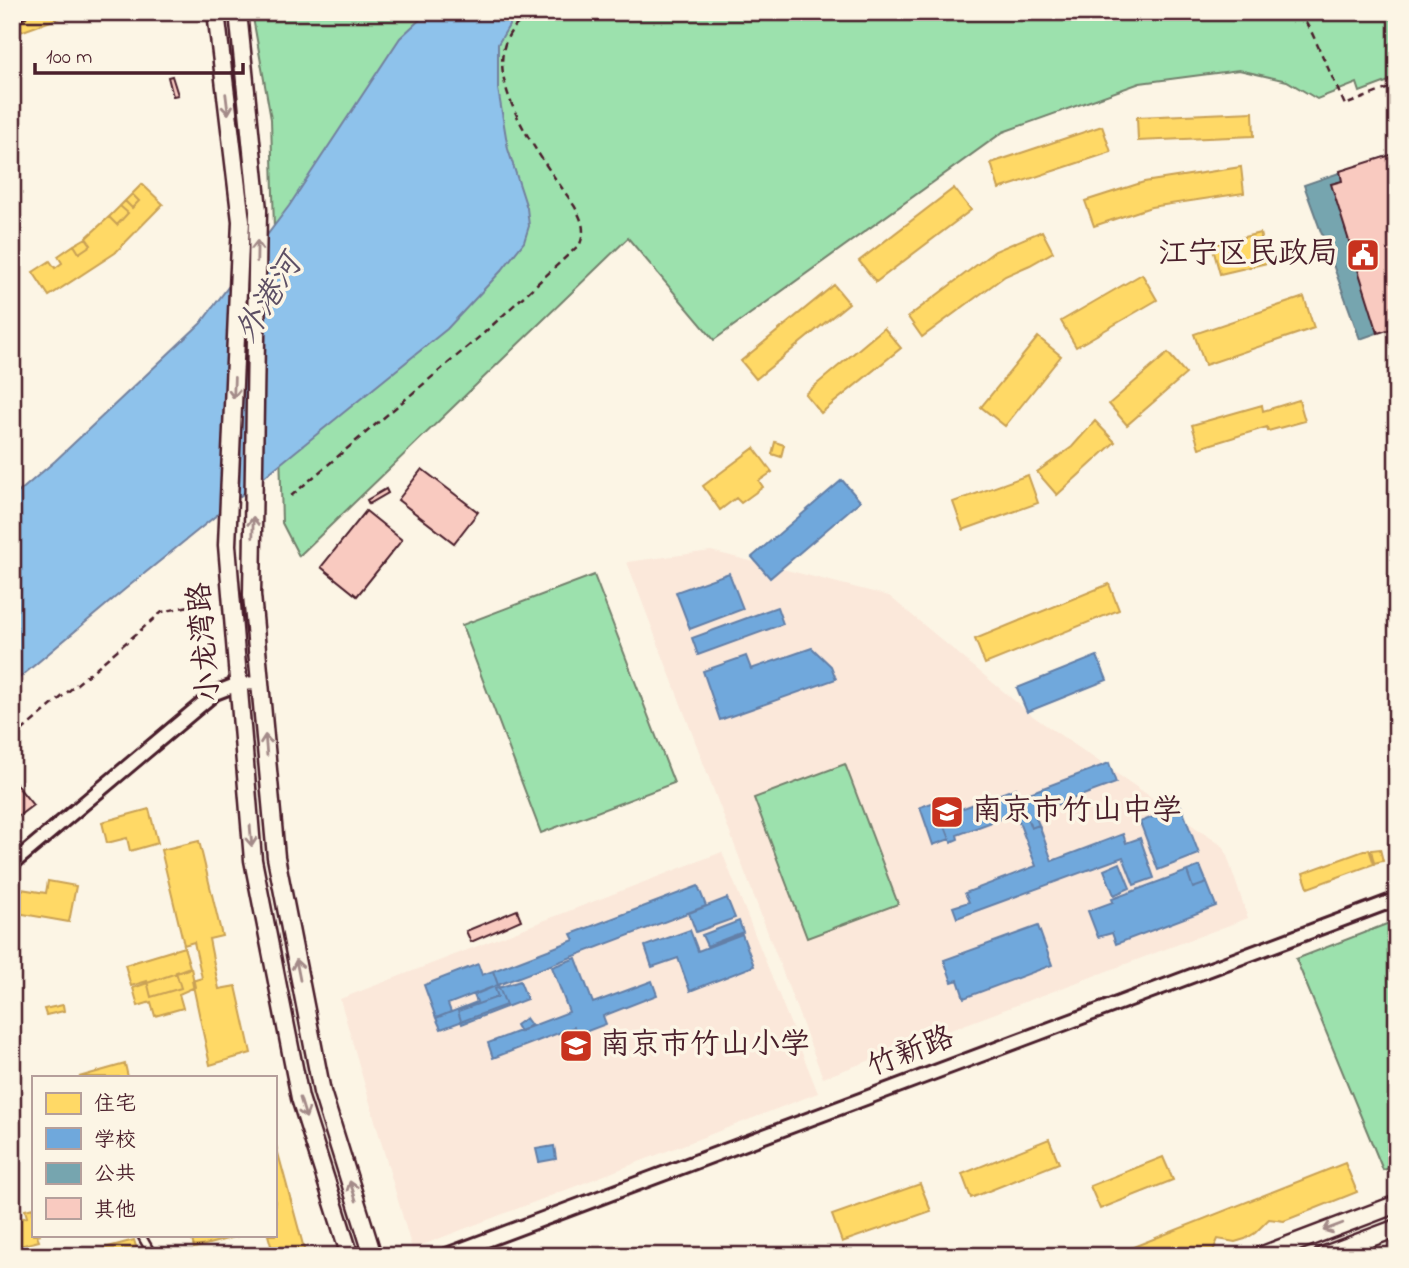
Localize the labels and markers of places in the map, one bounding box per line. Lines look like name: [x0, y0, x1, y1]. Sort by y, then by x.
place label: 江宁区民政局: [1158, 233, 1338, 277]
public building icon: 江宁区民政局: [1344, 236, 1382, 274]
place label: 南京市竹山中学: [972, 790, 1182, 834]
school or university icon: 南京市竹山中学: [928, 793, 966, 831]
place label: 南京市竹山小学: [600, 1024, 810, 1068]
school or university icon: 南京市竹山小学: [557, 1027, 595, 1065]

